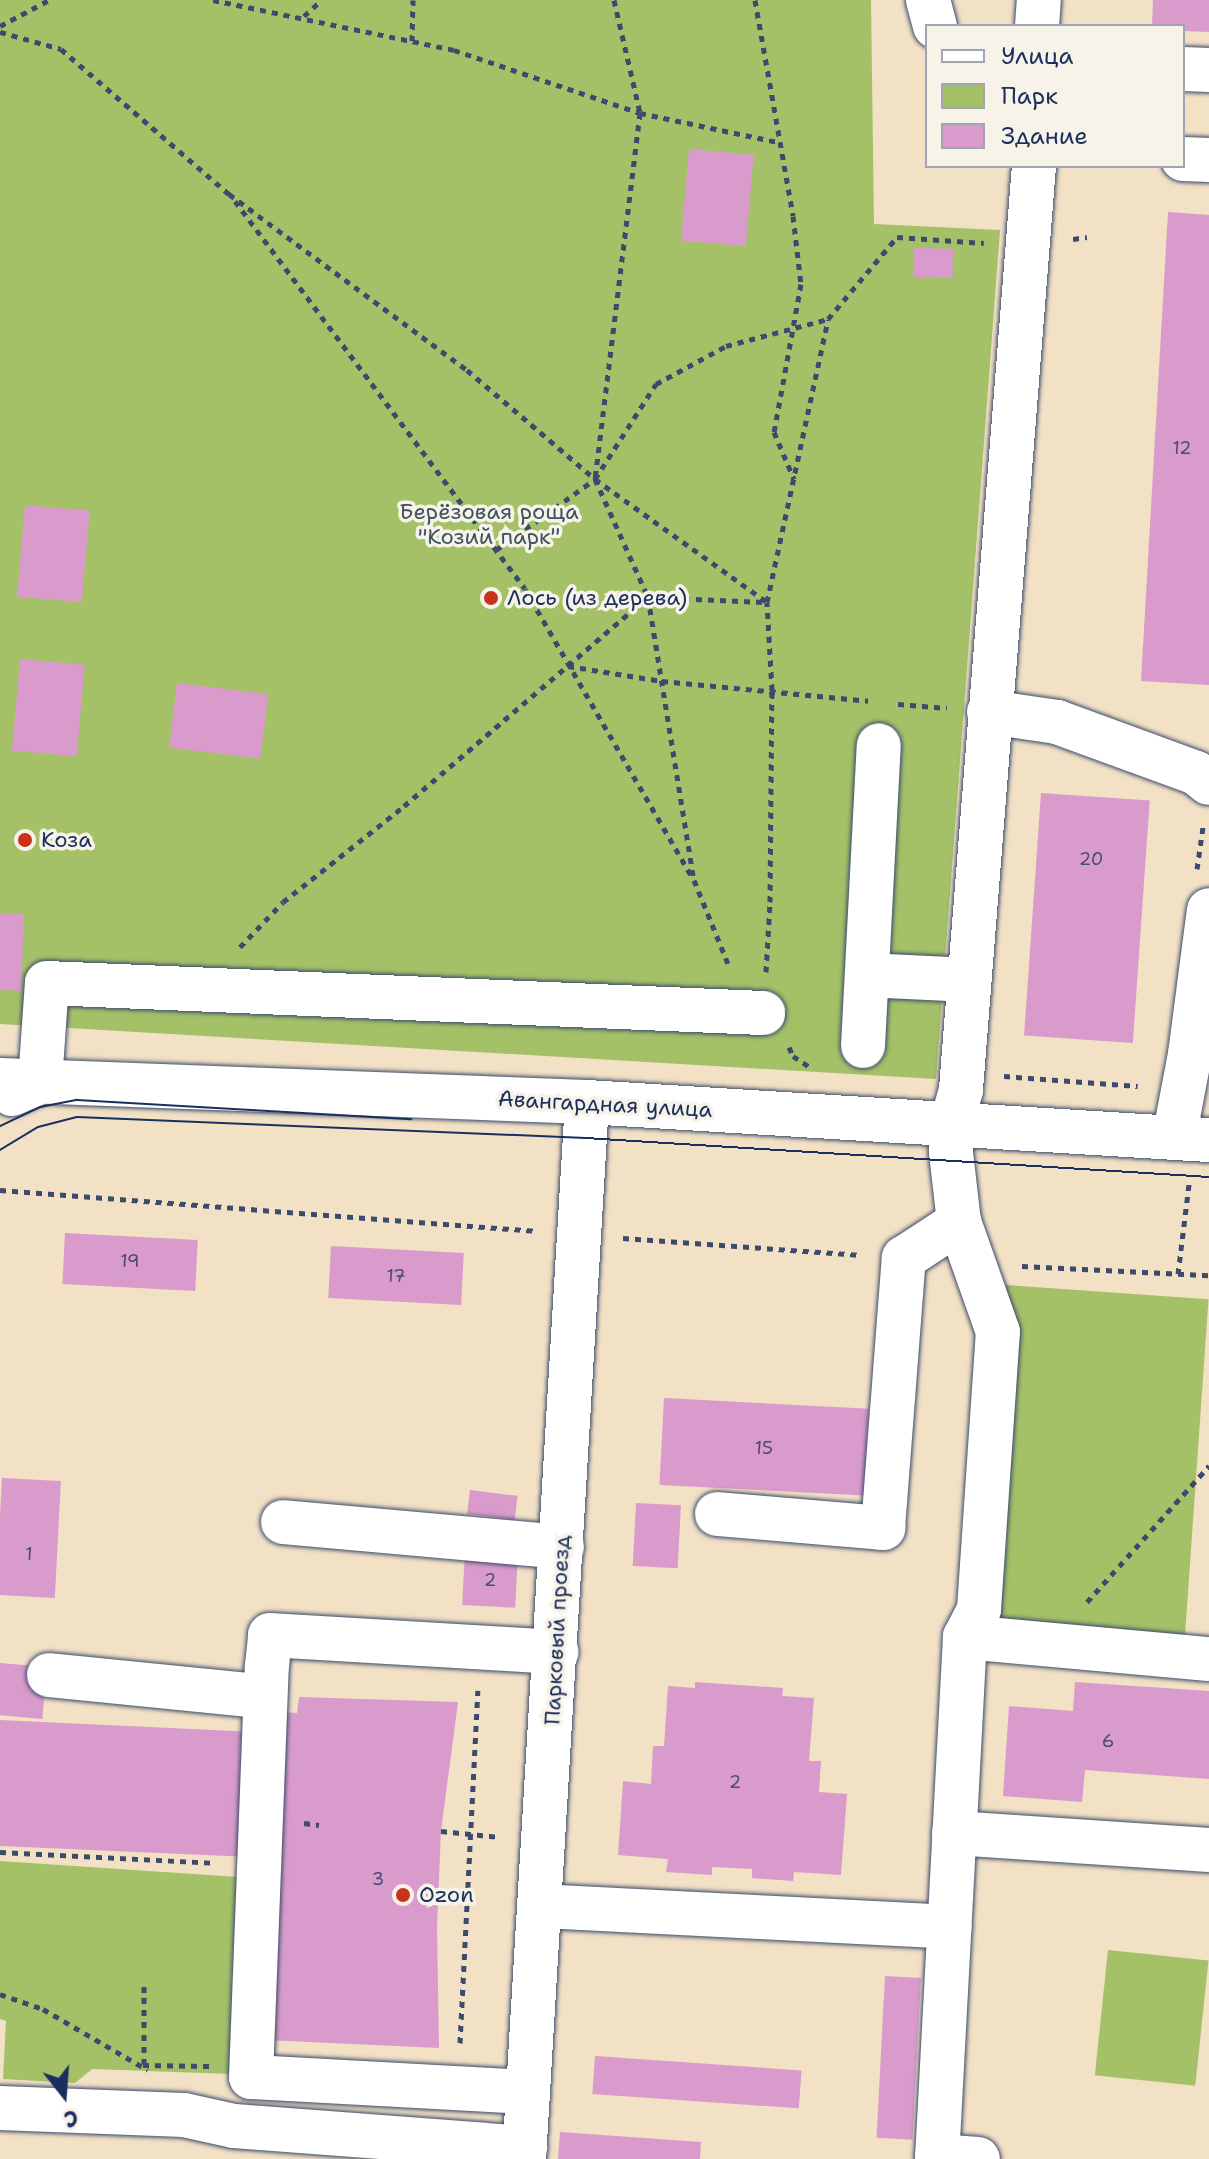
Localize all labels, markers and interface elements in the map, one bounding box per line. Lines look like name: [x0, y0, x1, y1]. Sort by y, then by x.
legend: [925, 24, 1185, 168]
text: Улица: [1001, 40, 1074, 72]
text: Парк: [1001, 80, 1058, 112]
text: Здание: [1001, 120, 1088, 152]
house number: 12: [1172, 437, 1192, 459]
park label: Берёзовая роща "Козий парк": [399, 498, 579, 550]
place label: Лось (из дерева): [507, 585, 687, 611]
marker: Лось (из дерева): [482, 589, 500, 607]
place label: Коза: [41, 827, 92, 853]
marker: Коза: [16, 831, 34, 849]
house number: 20: [1079, 848, 1103, 870]
street label: Авангардная улица: [497, 1085, 713, 1123]
house number: 19: [120, 1250, 140, 1272]
house number: 17: [386, 1265, 406, 1287]
house number: 15: [755, 1437, 773, 1459]
street label: Парковый проезд: [539, 1534, 575, 1726]
house number: 1: [25, 1543, 33, 1565]
house number: 2: [484, 1569, 496, 1591]
house number: 6: [1102, 1730, 1114, 1752]
house number: 2: [729, 1771, 741, 1793]
house number: 3: [372, 1868, 384, 1890]
place label: Ozon: [419, 1882, 474, 1908]
marker: Ozon: [394, 1886, 412, 1904]
north arrow: [24, 2055, 104, 2135]
text: С: [60, 2103, 82, 2134]

